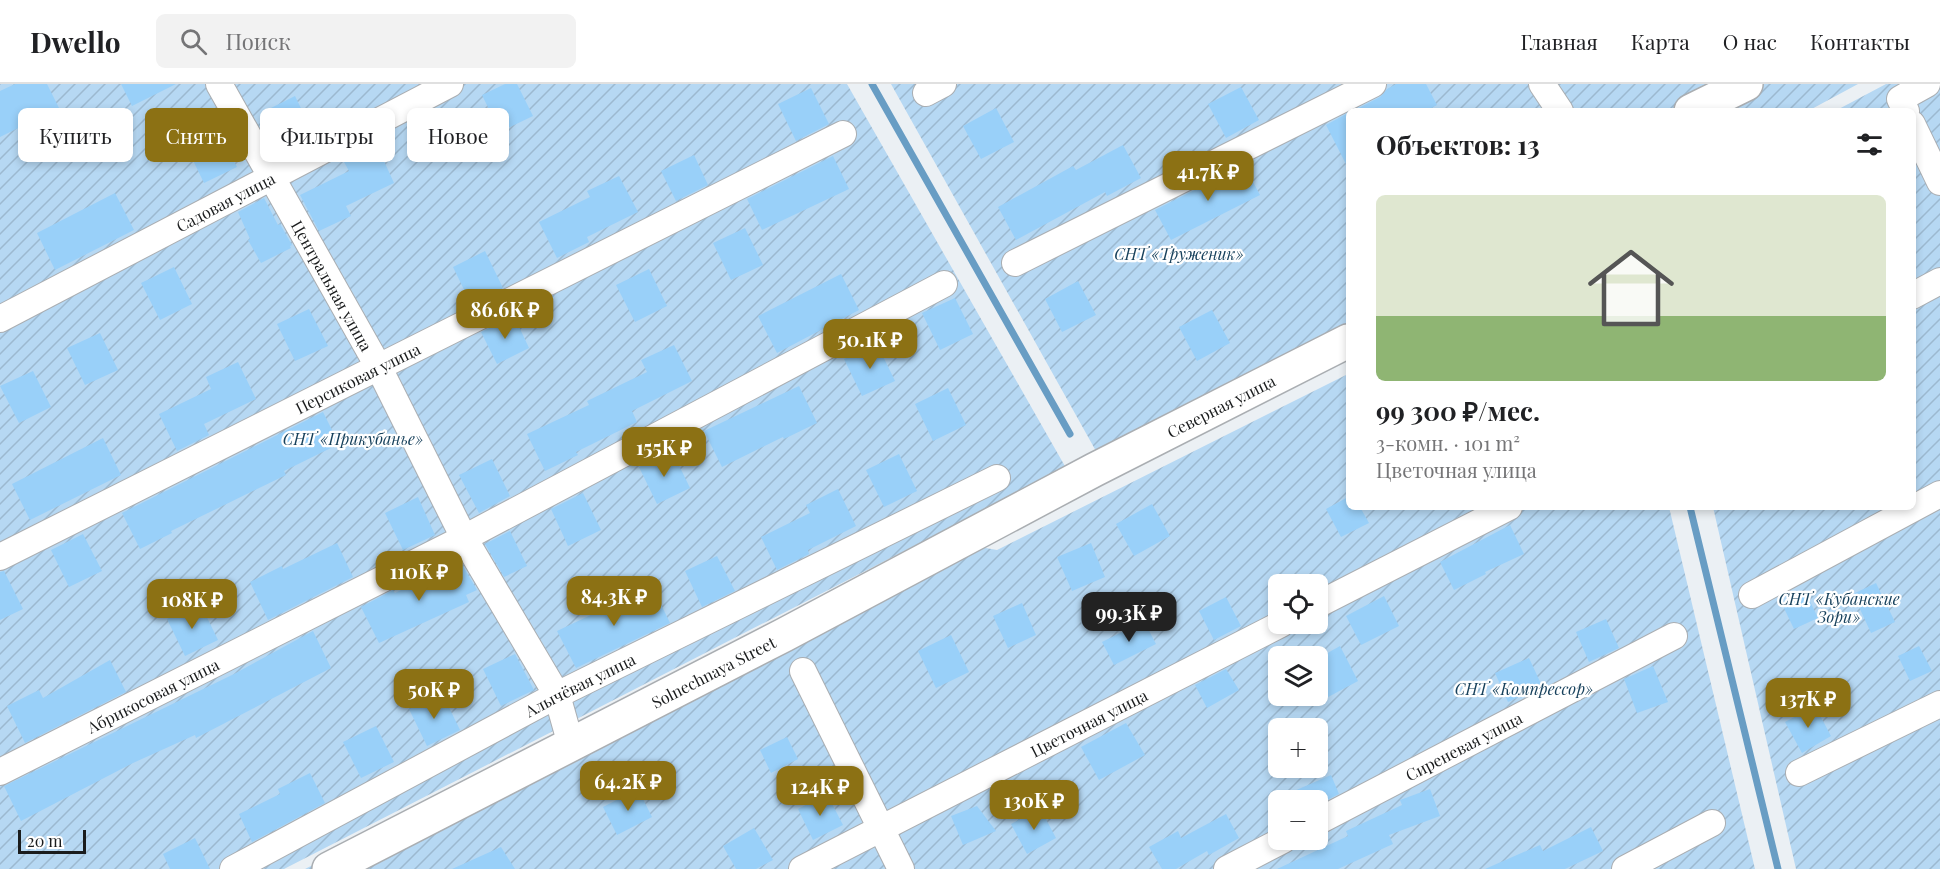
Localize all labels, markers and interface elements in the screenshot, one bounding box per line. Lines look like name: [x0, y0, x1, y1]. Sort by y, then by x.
search box: [156, 14, 576, 68]
text: Dwello: [30, 23, 120, 60]
icon: search: [177, 25, 210, 58]
text: Поиск: [225, 26, 291, 56]
text: Главная: [1520, 27, 1598, 55]
text: Карта: [1631, 27, 1690, 55]
text: О нас: [1723, 27, 1777, 55]
text: Контакты: [1810, 27, 1910, 55]
chip: Купить: [18, 108, 133, 162]
chip: Снять: [145, 108, 248, 162]
chip: Фильтры: [260, 108, 395, 162]
chip: Новое: [407, 108, 509, 162]
text: Объектов: 13: [1376, 127, 1540, 162]
icon: filters: [1853, 128, 1886, 161]
pin: 41.7K ₽: [1153, 151, 1263, 202]
text: 41.7K ₽: [1177, 157, 1239, 184]
street label: Садовая улица: [172, 167, 278, 236]
street label: Центральная улица: [287, 216, 378, 354]
icon: home: [1577, 234, 1685, 342]
park label: СНТ «Труженик»: [1114, 243, 1244, 264]
pin: 86.6K ₽: [450, 289, 560, 340]
text: 86.6K ₽: [470, 295, 540, 322]
pin: 50.1K ₽: [815, 319, 925, 370]
text: 50.1K ₽: [837, 325, 903, 352]
street label: Персиковая улица: [291, 337, 424, 418]
street label: Северная улица: [1163, 369, 1279, 442]
text: 99 300 ₽/мес.: [1376, 393, 1540, 428]
pin: 155K ₽: [615, 427, 713, 478]
park label: СНТ «Прикубанье»: [283, 428, 423, 449]
text: 3-комн. · 101 m²: [1376, 429, 1520, 456]
text: 155K ₽: [636, 433, 692, 460]
text: Цветочная улица: [1376, 456, 1537, 483]
pin: 110K ₽: [370, 551, 468, 602]
text: 110K ₽: [390, 557, 448, 584]
map controls: [1268, 574, 1328, 850]
button: locate: [1268, 574, 1328, 634]
pin: 84.3K ₽: [559, 576, 669, 627]
pin: 108K ₽: [143, 579, 241, 630]
text: 84.3K ₽: [581, 582, 647, 609]
text: 108K ₽: [161, 585, 223, 612]
park label: СНТ «Кубанские Зори»: [1778, 588, 1900, 627]
pin: 99.3K ₽: [1074, 592, 1184, 643]
text: 99.3K ₽: [1095, 598, 1163, 625]
street label: Solnechnaya Street: [648, 631, 779, 712]
button: layers: [1268, 646, 1328, 706]
street label: Алычёвая улица: [520, 648, 639, 721]
street label: Абрикосовая улица: [82, 653, 222, 737]
pin: 50K ₽: [392, 669, 476, 720]
text: 50K ₽: [408, 675, 460, 702]
park label: СНТ «Компрессор»: [1455, 678, 1593, 699]
pin: 137K ₽: [1759, 678, 1857, 729]
street label: Цветочная улица: [1027, 684, 1151, 761]
text: 137K ₽: [1780, 684, 1836, 711]
street label: Сиреневая улица: [1401, 707, 1525, 785]
button: +: [1268, 718, 1328, 778]
pin: 64.2K ₽: [573, 761, 683, 812]
pin: 124K ₽: [771, 766, 869, 817]
text: 64.2K ₽: [594, 767, 662, 794]
text: 124K ₽: [790, 772, 850, 799]
pin: 130K ₽: [985, 780, 1083, 831]
text: 130K ₽: [1004, 786, 1064, 813]
button: −: [1268, 790, 1328, 850]
scale bar: [18, 827, 86, 854]
text: 20 m: [27, 830, 62, 851]

